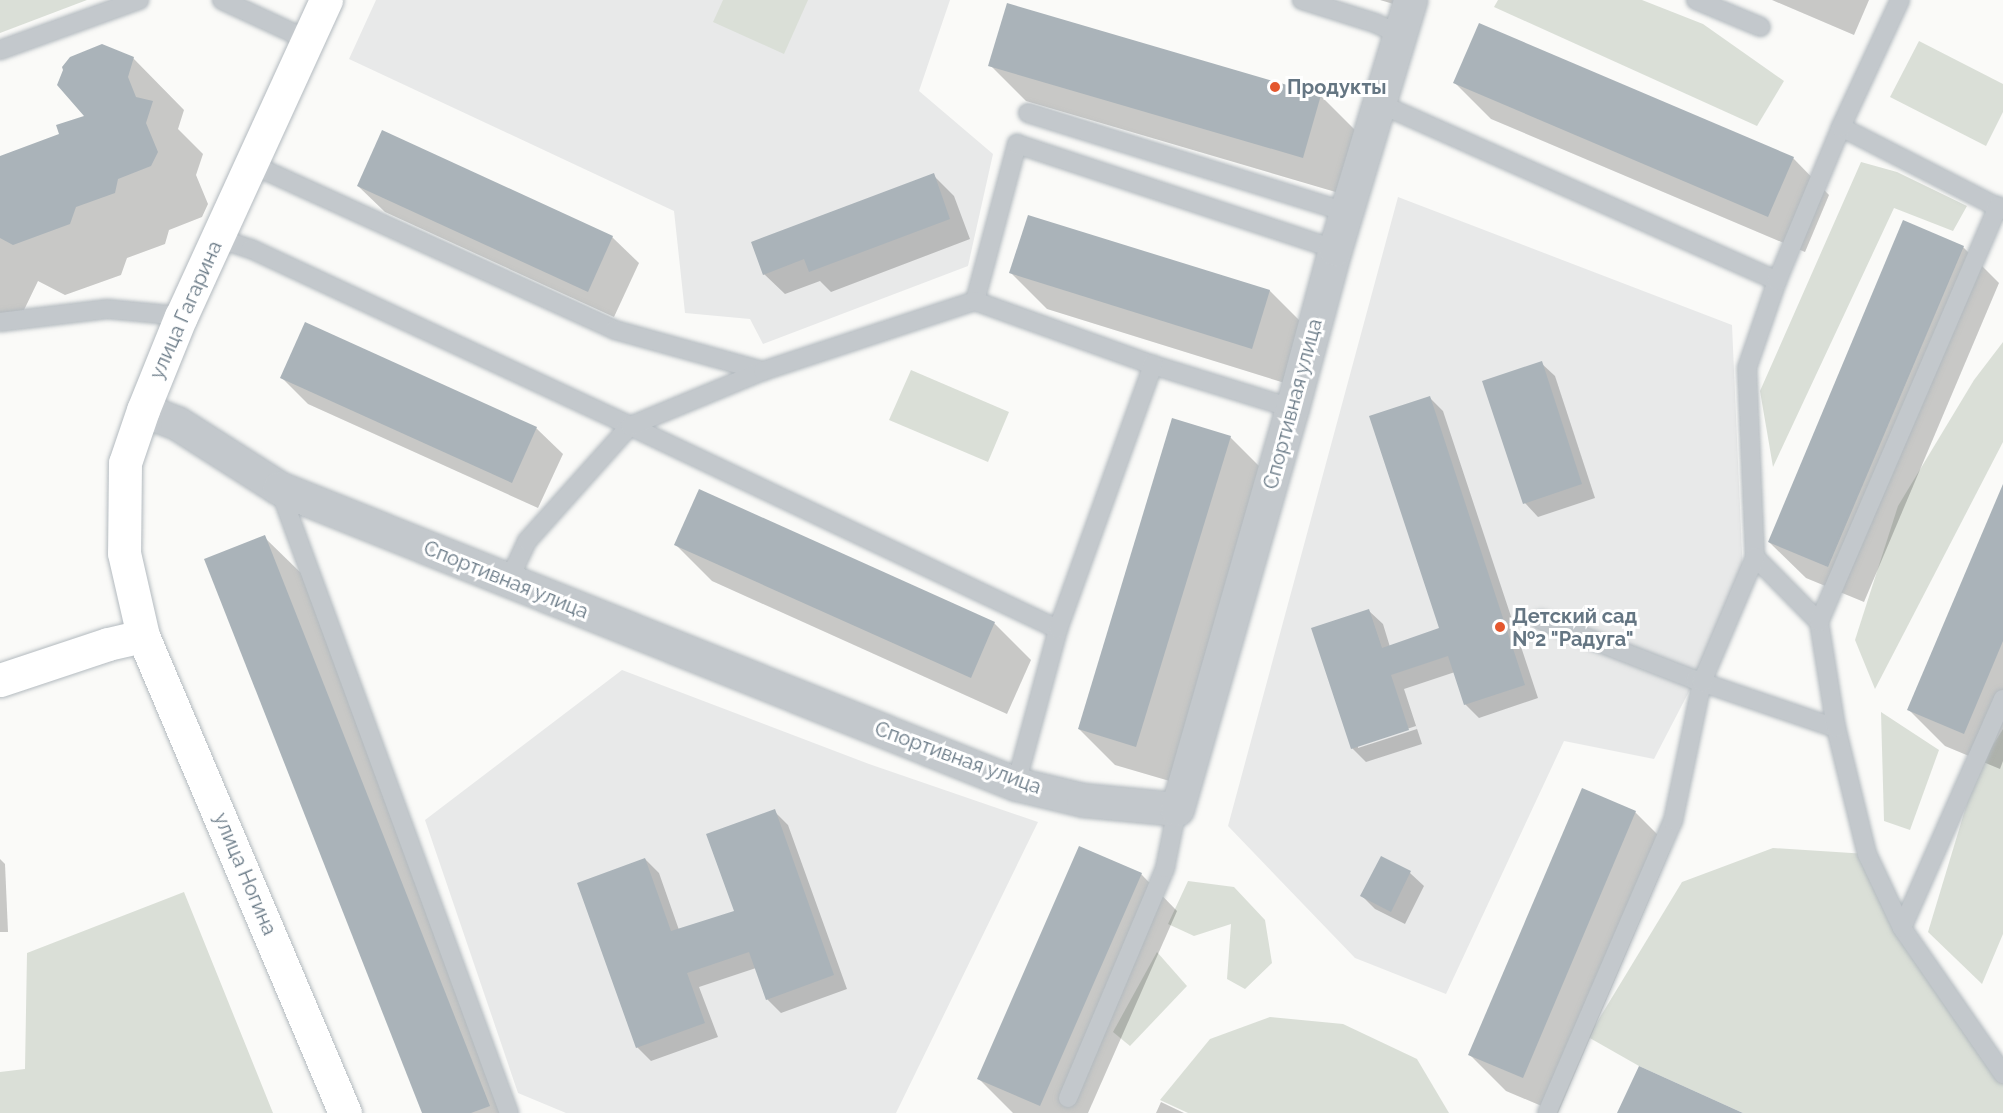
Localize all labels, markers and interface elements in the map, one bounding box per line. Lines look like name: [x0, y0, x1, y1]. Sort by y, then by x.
place label: Продукты: [1287, 75, 1387, 99]
marker: Продукты: [1268, 80, 1282, 94]
street label: улица Гагарина: [145, 237, 227, 383]
street label: Спортивная улица: [1259, 316, 1327, 492]
street label: Спортивная улица: [420, 536, 592, 624]
place label: Детский сад №2 "Радуга": [1512, 604, 1637, 651]
marker: Детский сад №2 "Радуга": [1493, 620, 1507, 634]
street label: Спортивная улица: [871, 717, 1045, 799]
street label: улица Ногина: [208, 809, 282, 939]

